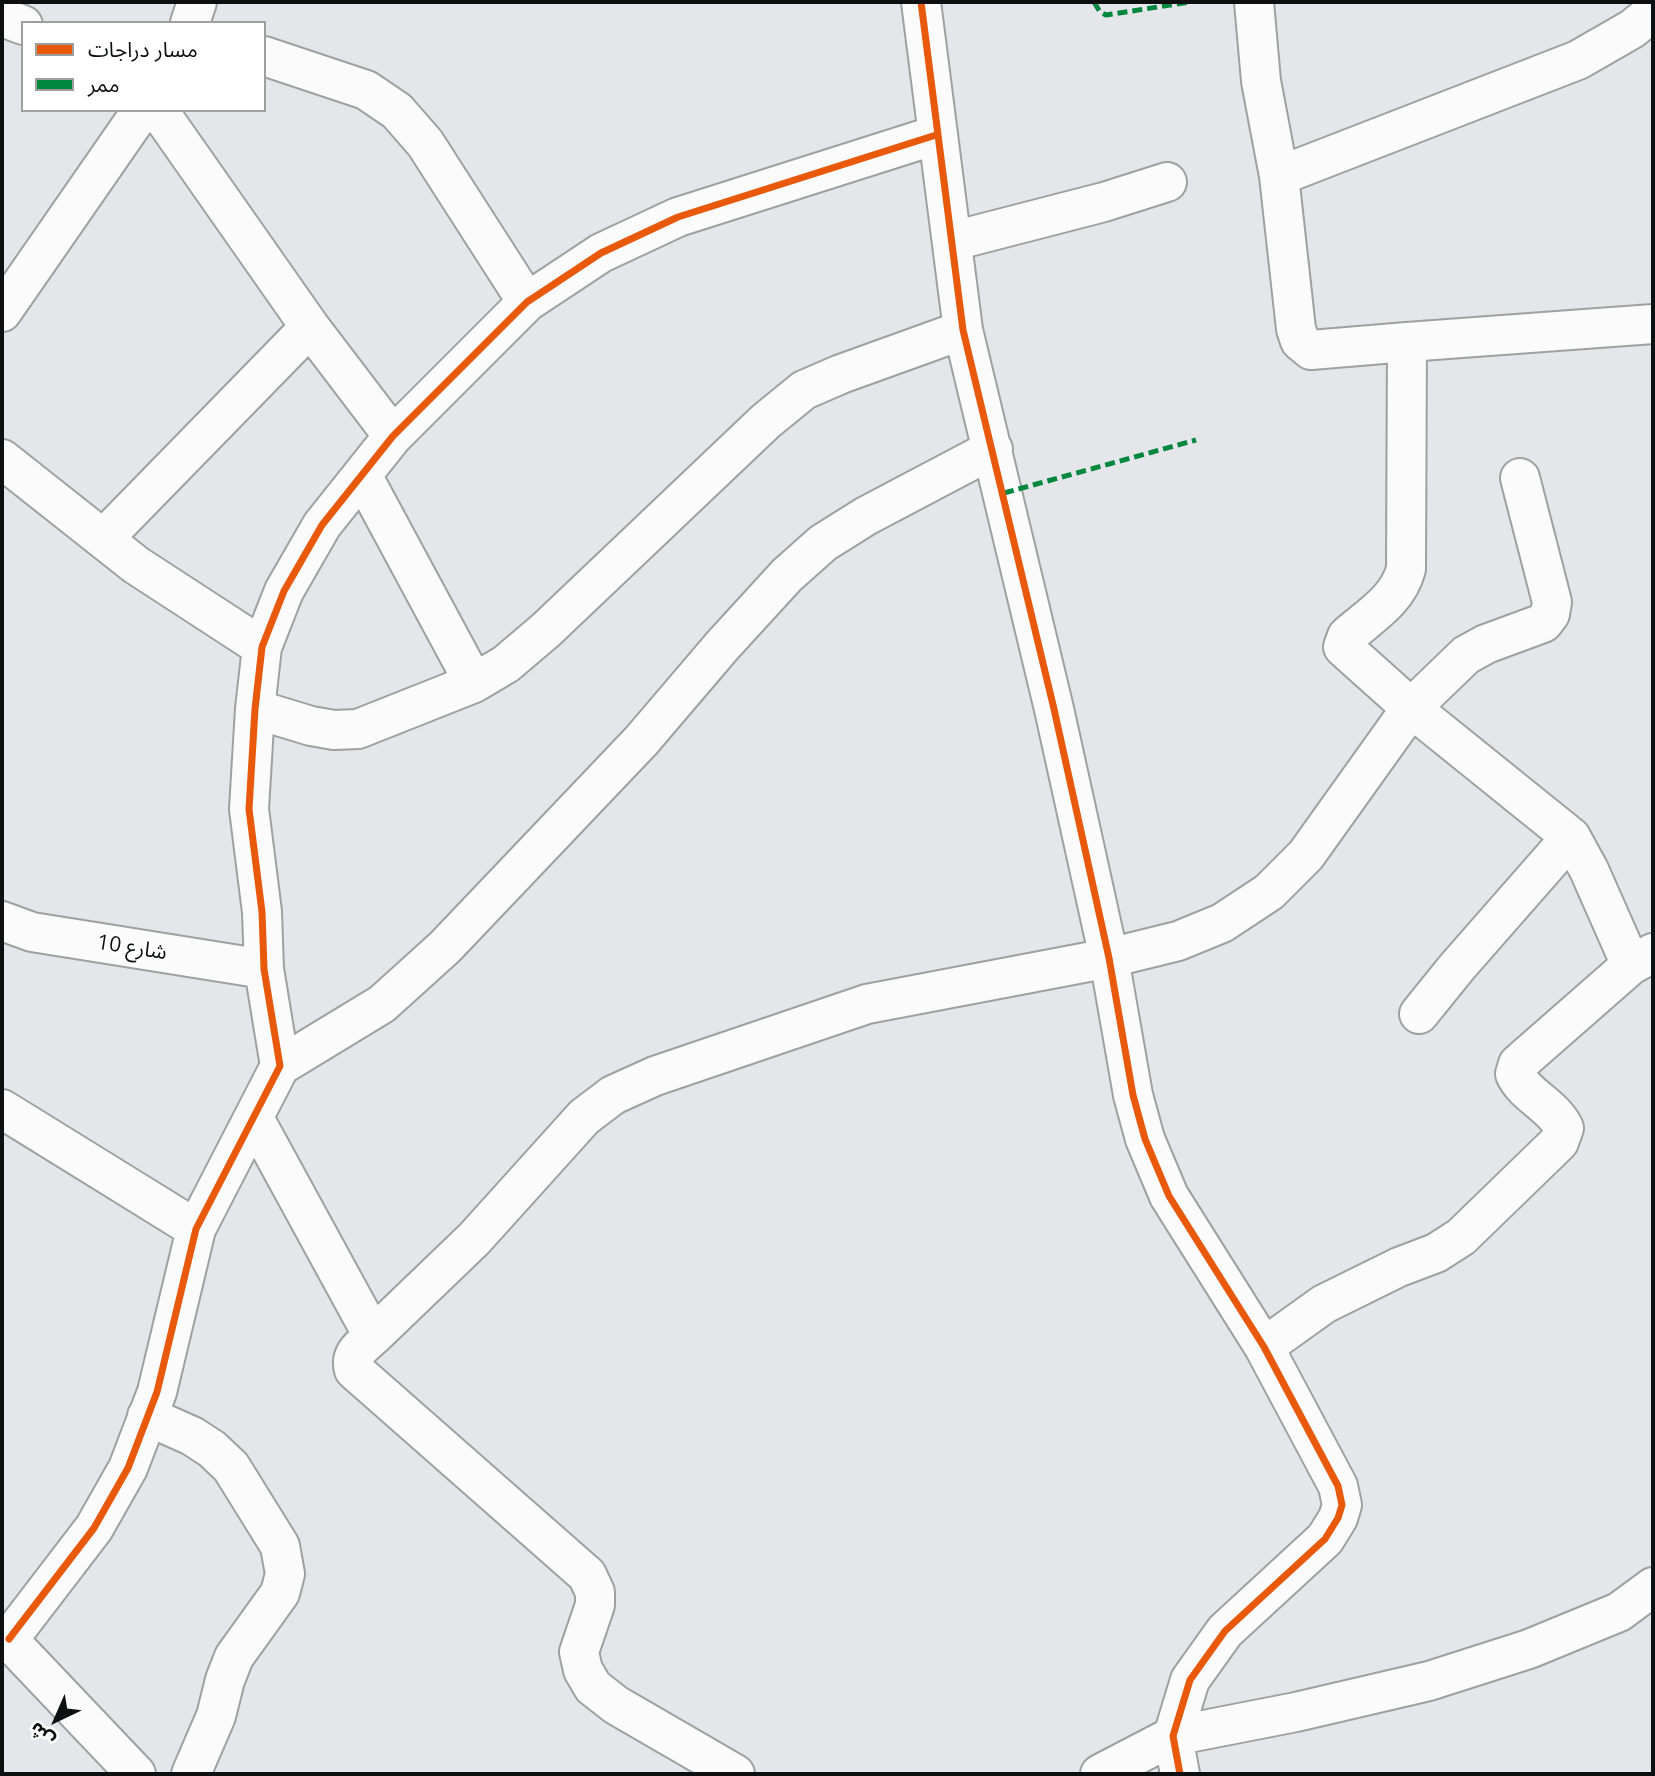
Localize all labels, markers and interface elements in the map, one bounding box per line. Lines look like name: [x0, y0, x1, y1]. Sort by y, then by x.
legend: [21, 21, 266, 112]
text: مسار دراجات: [88, 35, 198, 63]
text: ممر: [88, 70, 119, 98]
street label: شارع 10: [95, 930, 169, 966]
north arrow: [21, 1685, 91, 1755]
text: ش: [23, 1717, 60, 1753]

